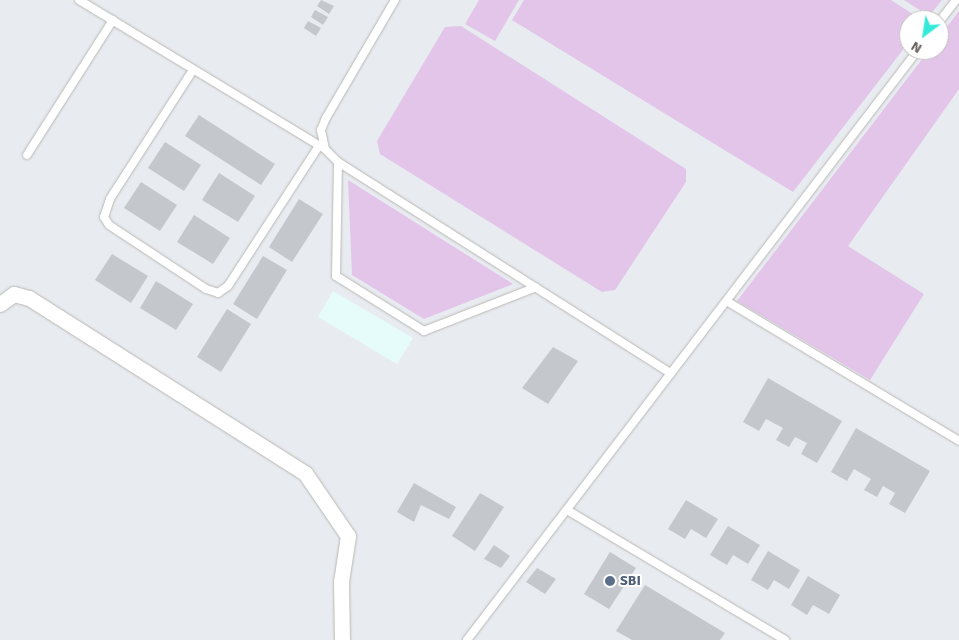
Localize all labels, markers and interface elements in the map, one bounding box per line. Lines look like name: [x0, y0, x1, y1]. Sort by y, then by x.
north arrow: [899, 10, 949, 60]
text: N: [908, 38, 925, 57]
place label: SBI: [620, 573, 641, 589]
marker: SBI: [604, 575, 616, 587]

